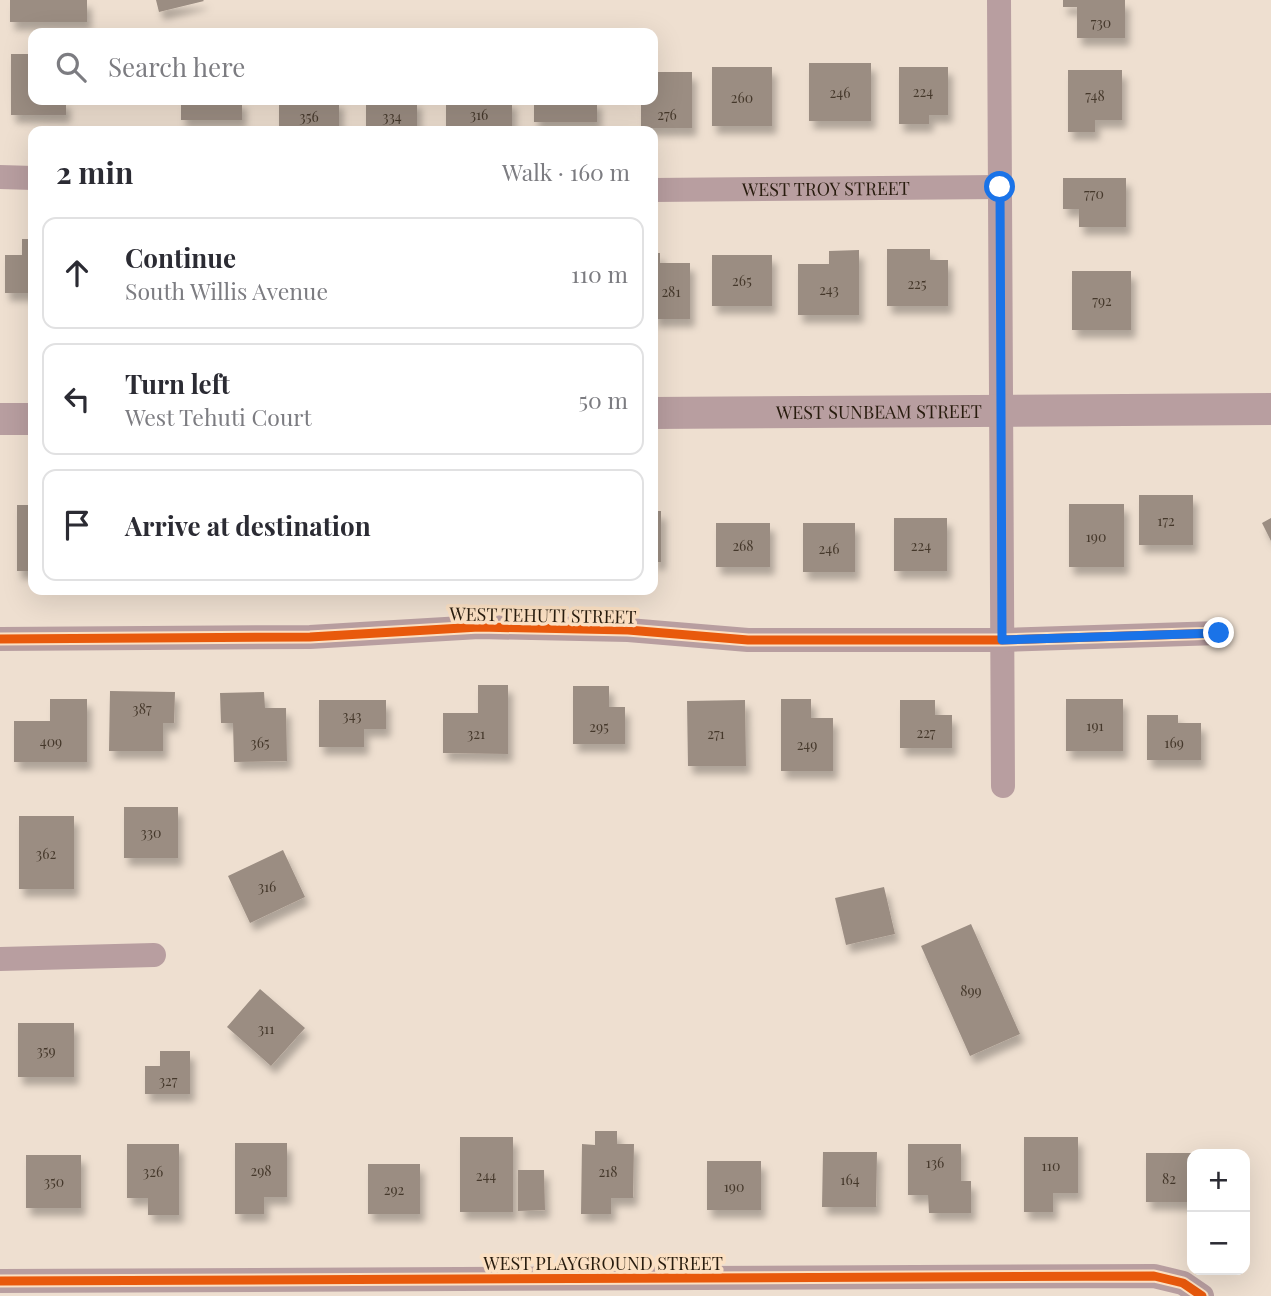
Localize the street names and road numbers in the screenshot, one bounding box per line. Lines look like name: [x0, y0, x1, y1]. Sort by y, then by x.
street label: WEST TROY STREET: [741, 176, 910, 201]
street label: WEST SUNBEAM STREET: [775, 399, 982, 424]
street label: WEST TEHUTI STREET: [448, 601, 637, 629]
street label: WEST PLAYGROUND STREET: [482, 1251, 723, 1275]

